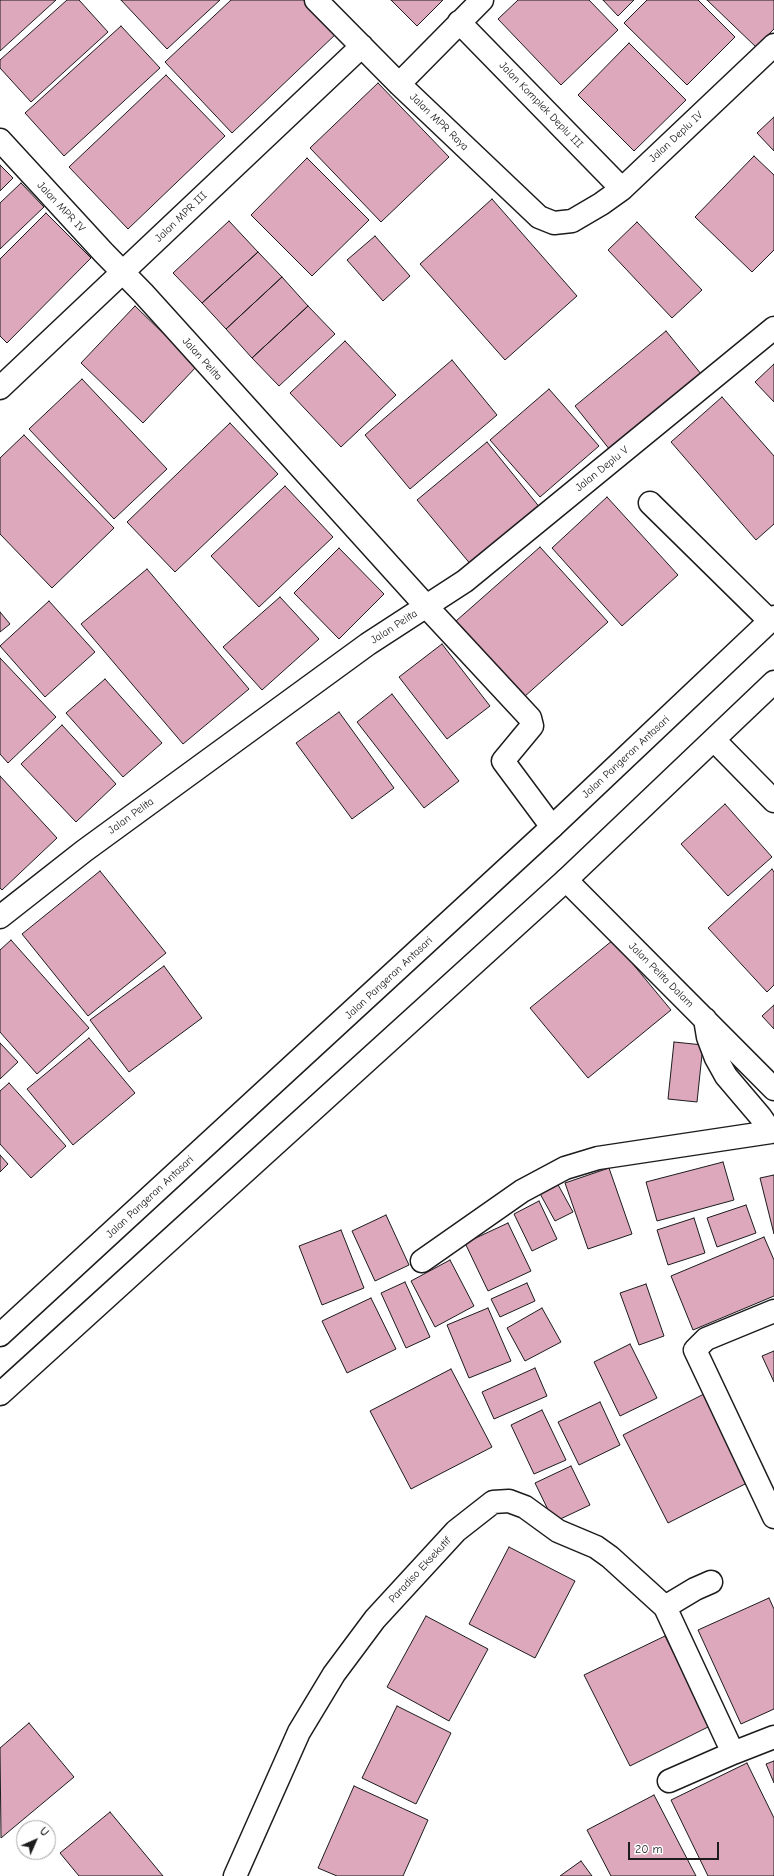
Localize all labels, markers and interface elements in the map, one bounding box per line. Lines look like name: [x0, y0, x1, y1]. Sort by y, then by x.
street label: Jalan Komplek Deplu III: [496, 59, 586, 151]
street label: Jalan MPR Raya: [407, 91, 471, 153]
street label: Jalan Deplu IV: [646, 109, 706, 165]
street label: Jalan MPR IV: [34, 179, 88, 235]
street label: Jalan MPR III: [152, 189, 210, 245]
street label: Jalan Pelita: [179, 335, 225, 383]
street label: Jalan Deplu V: [573, 444, 631, 494]
street label: Jalan Pelita: [368, 607, 420, 647]
street label: Jalan Pangeran Antasari: [579, 713, 673, 801]
street label: Jalan Pelita: [106, 795, 156, 837]
street label: Jalan Pangeran Antasari: [342, 934, 436, 1022]
street label: Jalan Pelita Dalam: [626, 940, 696, 1010]
street label: Jalan Pangeran Antasari: [103, 1153, 197, 1241]
street label: Paradiso Eksekutif: [386, 1534, 454, 1606]
north arrow: [16, 1820, 56, 1860]
text: U: [37, 1825, 51, 1839]
scale bar: [630, 1834, 721, 1860]
text: 20 m: [635, 1842, 663, 1856]

